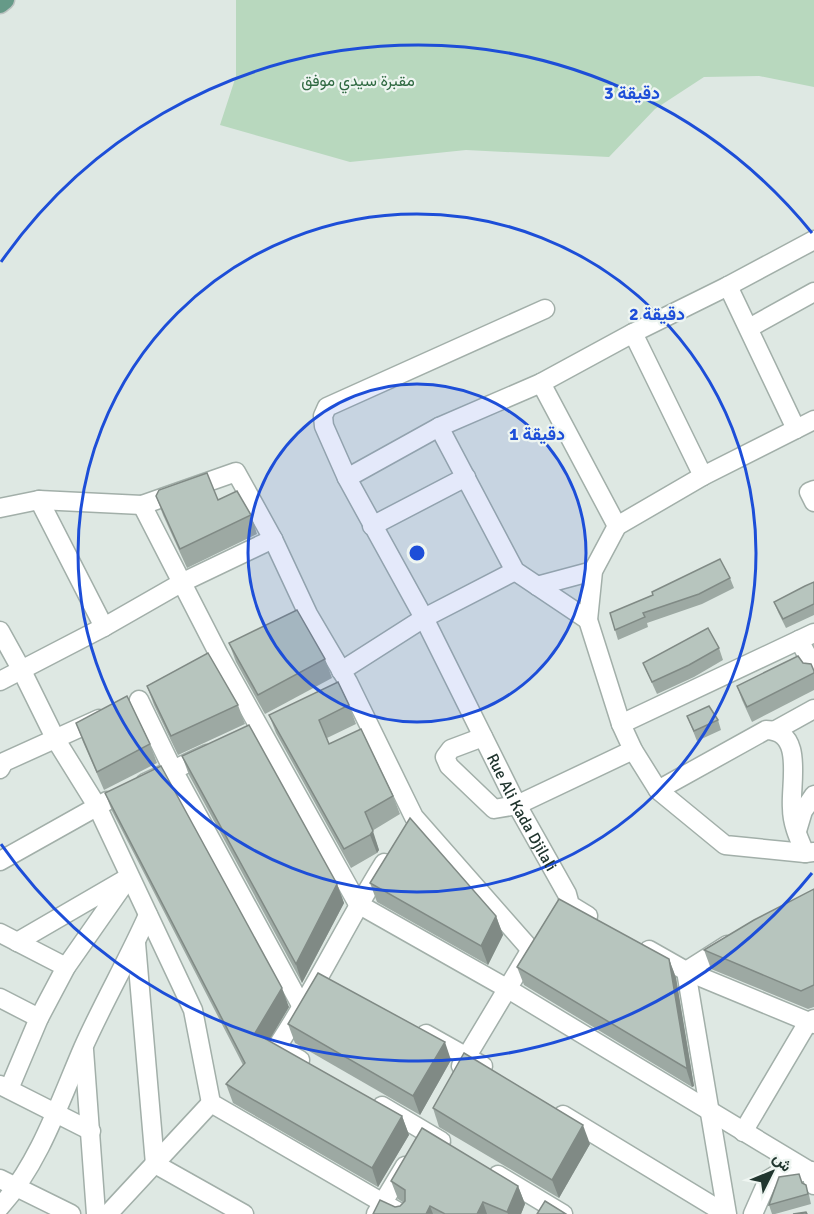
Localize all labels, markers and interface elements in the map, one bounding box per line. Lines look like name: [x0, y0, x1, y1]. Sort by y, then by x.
park label: مقبرة سيدي موفق: [301, 71, 415, 94]
text: 3 دقيقة: [604, 82, 660, 104]
text: 2 دقيقة: [629, 303, 685, 325]
text: 1 دقيقة: [509, 423, 565, 445]
centre of rings: [407, 543, 427, 563]
street label: Rue Ali Kada Djilali: [482, 750, 561, 875]
north arrow: [742, 1142, 802, 1202]
text: ش: [768, 1149, 796, 1176]

